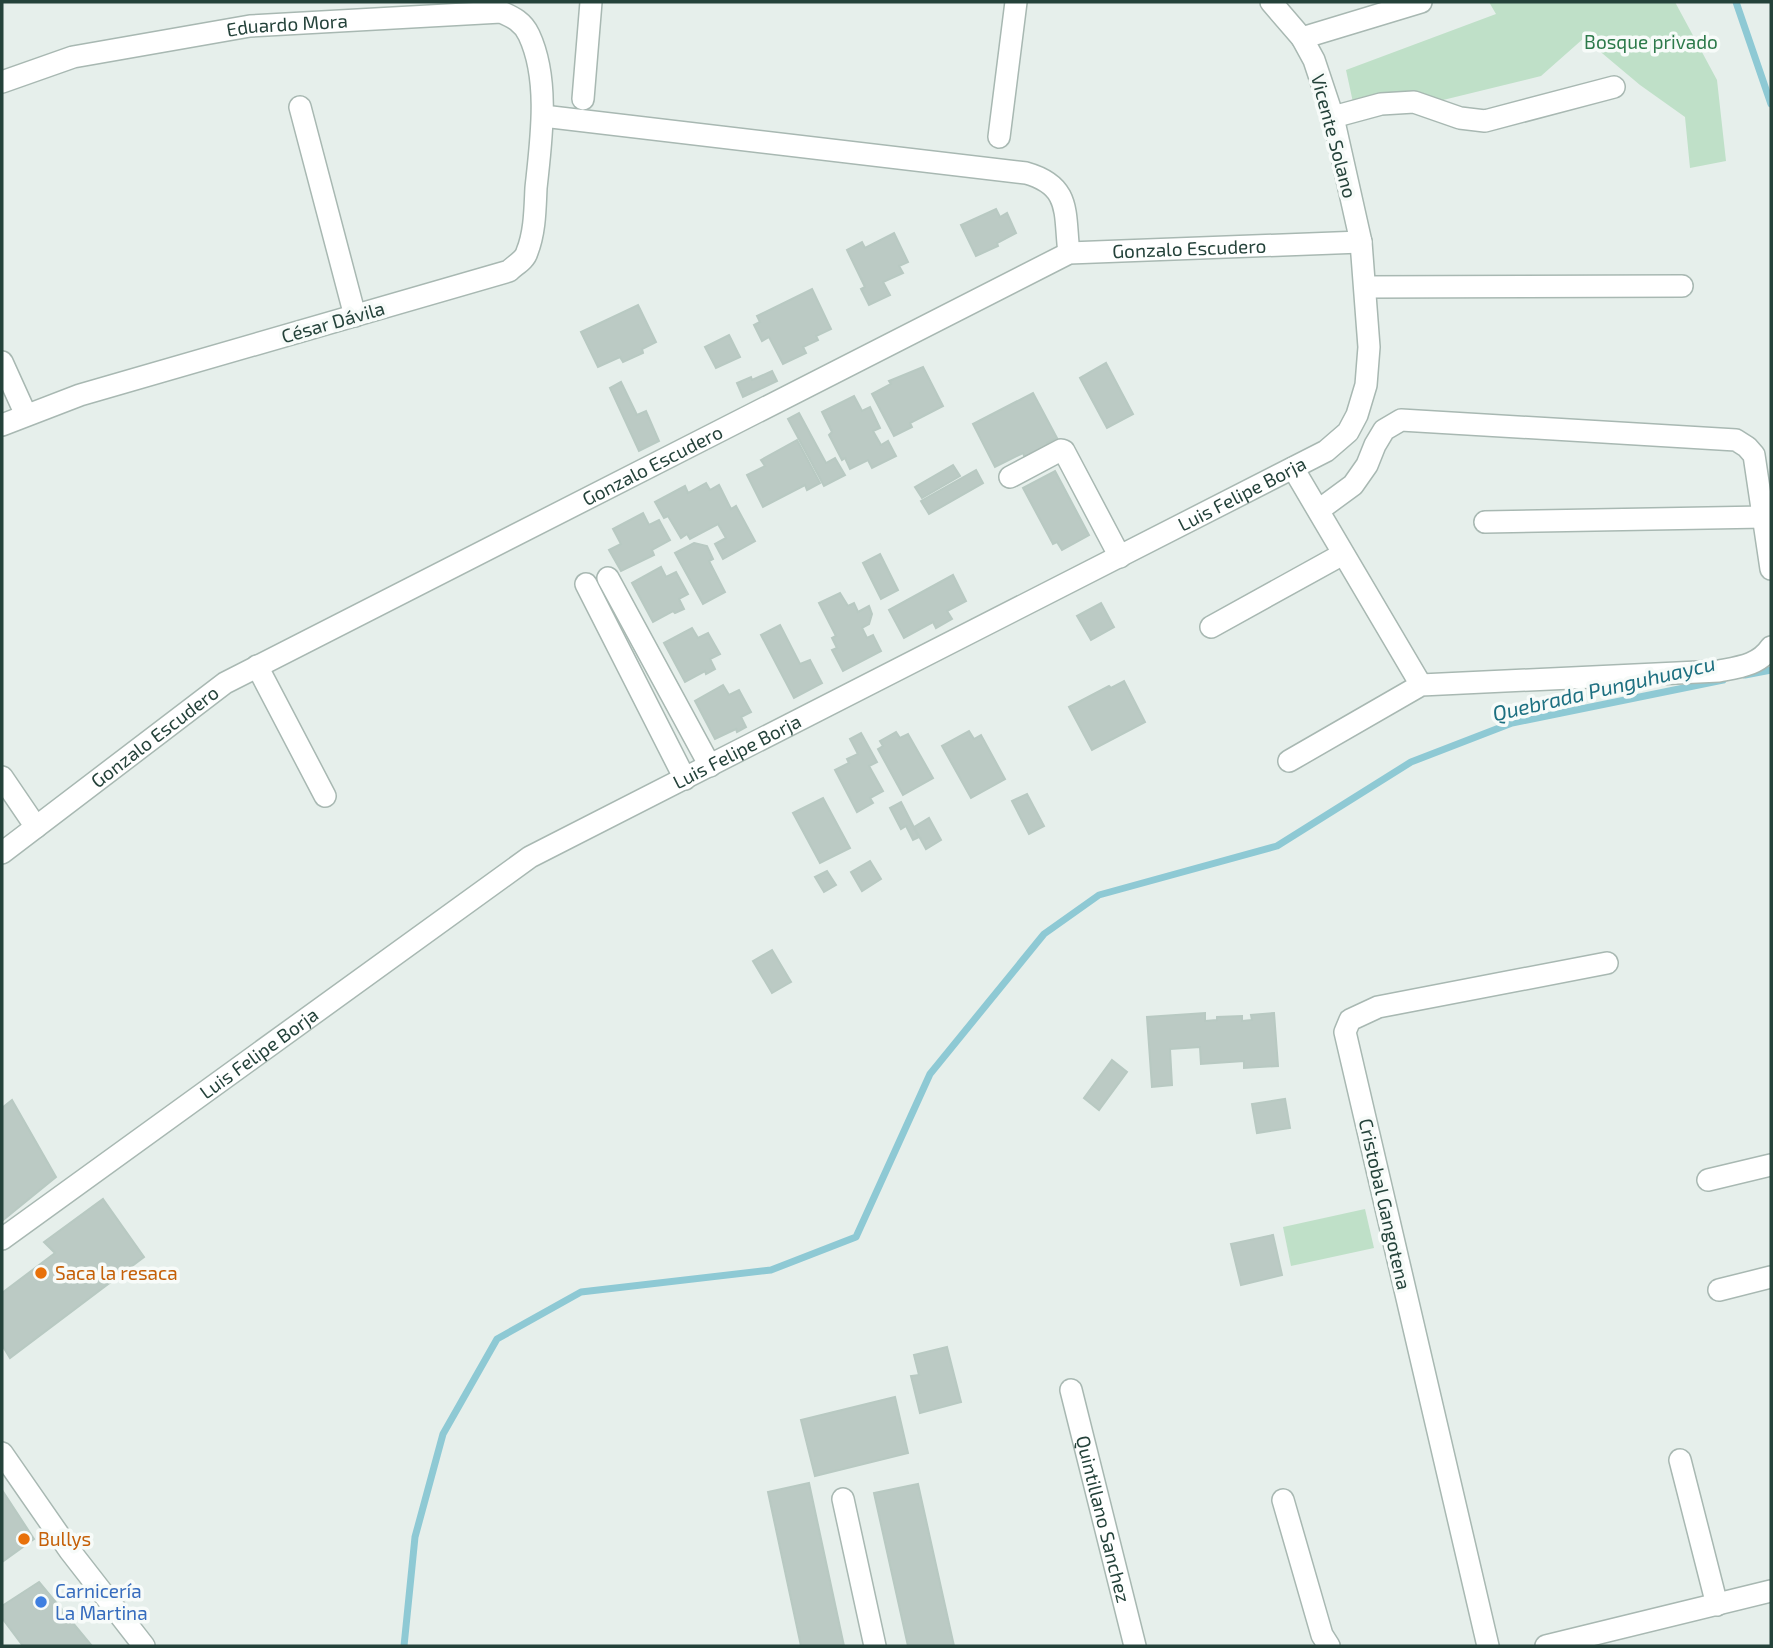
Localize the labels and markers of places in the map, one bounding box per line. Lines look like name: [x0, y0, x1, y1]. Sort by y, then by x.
place label: Saca la resaca: [55, 1261, 178, 1284]
marker: Saca la resaca: [33, 1265, 49, 1281]
place label: Bullys: [38, 1527, 91, 1550]
marker: Bullys: [16, 1531, 32, 1547]
place label: Carnicería La Martina: [55, 1579, 148, 1624]
marker: Carnicería La Martina: [33, 1594, 49, 1610]

